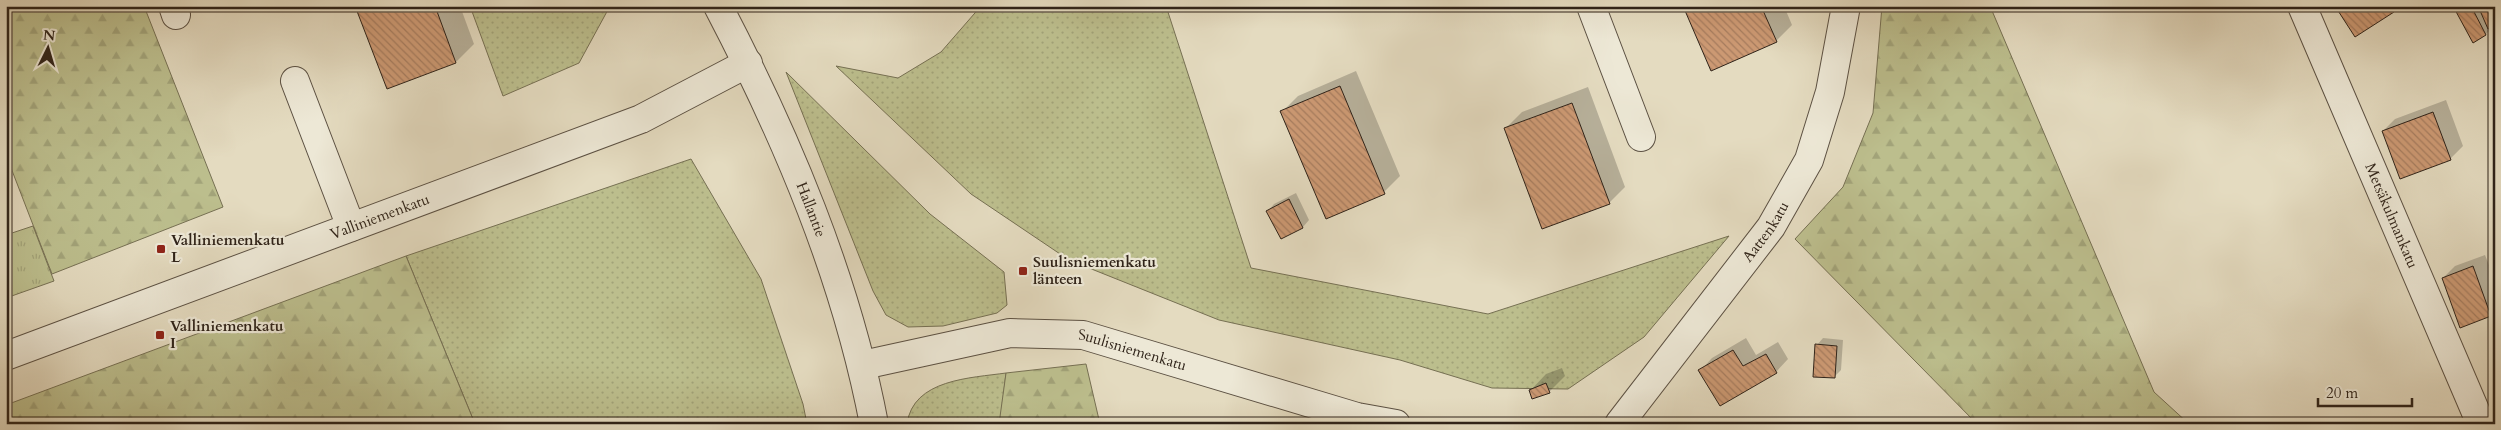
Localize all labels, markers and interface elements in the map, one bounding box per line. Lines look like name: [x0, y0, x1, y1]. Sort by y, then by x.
north arrow: [22, 22, 72, 72]
text: N: [42, 26, 56, 46]
street label: Metsäkulmankatu: [2360, 160, 2423, 271]
street label: Hallantie: [792, 179, 831, 240]
street label: Valliniemenkatu: [327, 189, 432, 244]
street label: Aattenkatu: [1738, 198, 1793, 266]
place label: Valliniemenkatu L: [171, 230, 285, 267]
marker: Valliniemenkatu L: [155, 243, 167, 255]
place label: Suulisniemenkatu länteen: [1033, 252, 1156, 289]
marker: Suulisniemenkatu länteen: [1017, 265, 1029, 277]
place label: Valliniemenkatu I: [170, 316, 284, 353]
street label: Suulisniemenkatu: [1078, 325, 1189, 375]
marker: Valliniemenkatu I: [154, 329, 166, 341]
scale bar: [2318, 375, 2412, 407]
text: 20 m: [2326, 383, 2358, 403]

